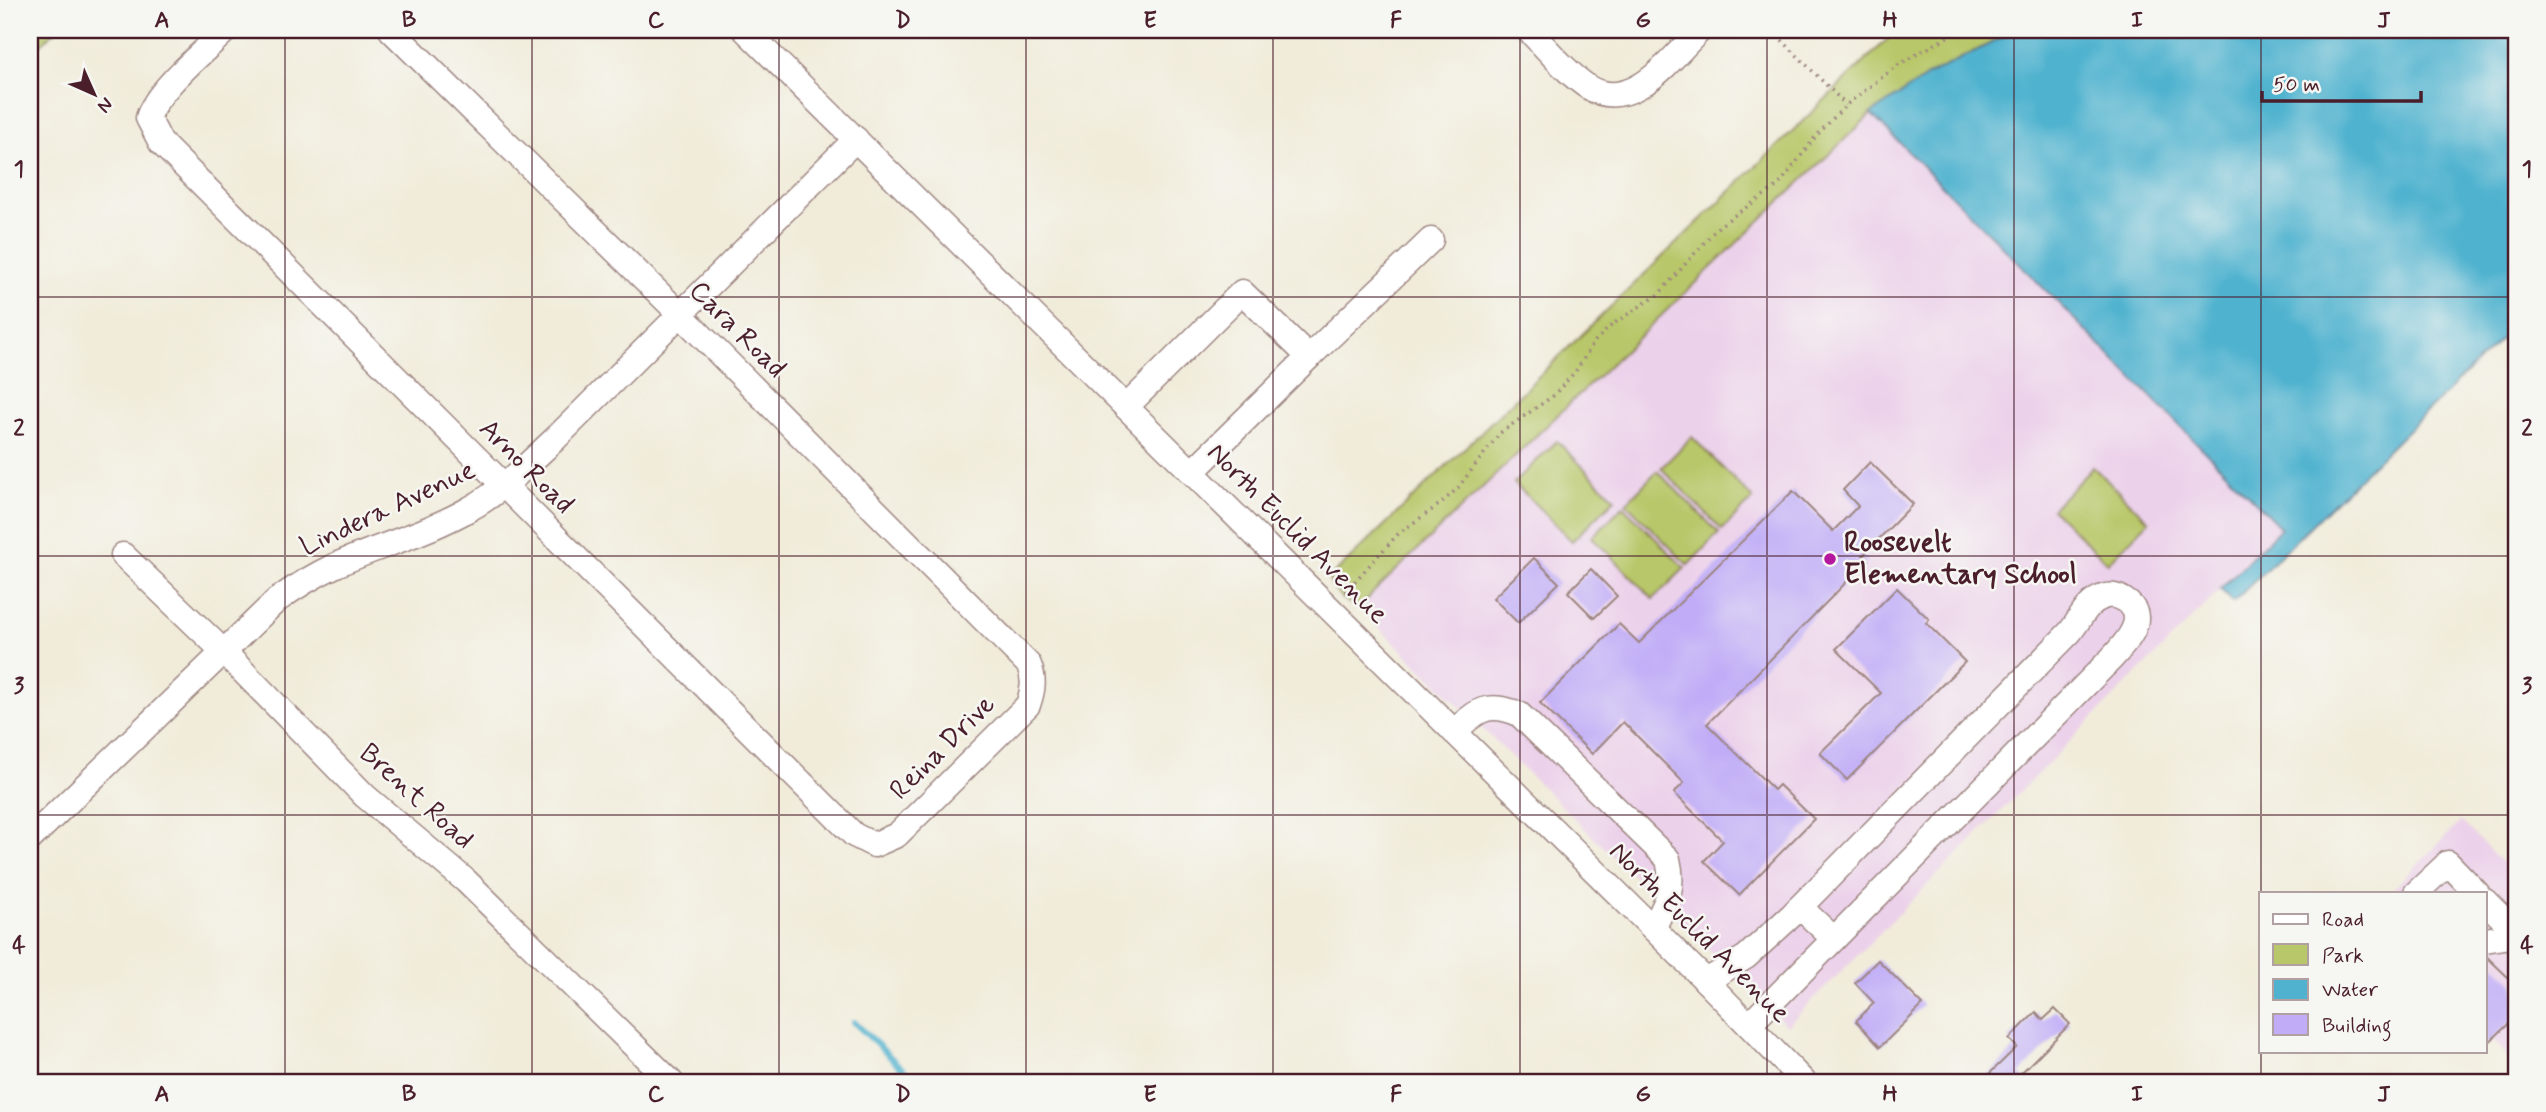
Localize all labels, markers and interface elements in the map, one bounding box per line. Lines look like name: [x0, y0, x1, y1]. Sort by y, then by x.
text: A: [154, 6, 170, 36]
text: B: [402, 6, 417, 36]
text: C: [648, 6, 665, 36]
text: D: [895, 6, 911, 36]
text: E: [1143, 6, 1157, 36]
text: F: [1390, 6, 1402, 36]
text: G: [1635, 6, 1651, 36]
text: H: [1882, 6, 1898, 36]
text: I: [2131, 6, 2143, 36]
text: J: [2377, 6, 2391, 36]
north arrow: [60, 60, 130, 130]
scale bar: [2262, 60, 2422, 104]
text: 50 m: [2273, 71, 2320, 99]
text: N: [92, 92, 118, 118]
text: 1: [14, 155, 24, 185]
text: 1: [2522, 155, 2532, 185]
street label: Cara Road: [680, 273, 794, 387]
street label: Arno Road: [470, 411, 582, 523]
text: 2: [13, 414, 25, 444]
text: 2: [2521, 414, 2533, 444]
street label: North Euclid Avenue: [1198, 435, 1396, 633]
street label: Lindera Avenue: [294, 452, 482, 566]
place label: Roosevelt Elementary School: [1844, 525, 2077, 594]
marker: Roosevelt Elementary School: [1822, 551, 1838, 567]
text: 3: [14, 672, 25, 702]
text: 3: [2522, 672, 2533, 702]
street label: Reina Drive: [882, 687, 1004, 809]
street label: Brent Road: [351, 736, 481, 858]
street label: North Euclid Avenue: [1600, 834, 1798, 1032]
legend: [2259, 892, 2486, 1052]
text: Road: [2322, 906, 2364, 934]
text: 4: [12, 931, 26, 961]
text: 4: [2520, 931, 2534, 961]
text: Park: [2322, 942, 2364, 970]
text: Water: [2322, 976, 2378, 1004]
text: Building: [2322, 1012, 2392, 1042]
text: A: [154, 1080, 170, 1110]
text: B: [402, 1080, 417, 1110]
text: C: [648, 1080, 665, 1110]
text: D: [895, 1080, 911, 1110]
text: E: [1143, 1080, 1157, 1110]
text: F: [1390, 1080, 1402, 1110]
text: G: [1635, 1080, 1651, 1110]
text: H: [1882, 1080, 1898, 1110]
text: I: [2131, 1080, 2143, 1110]
text: J: [2377, 1080, 2391, 1110]

